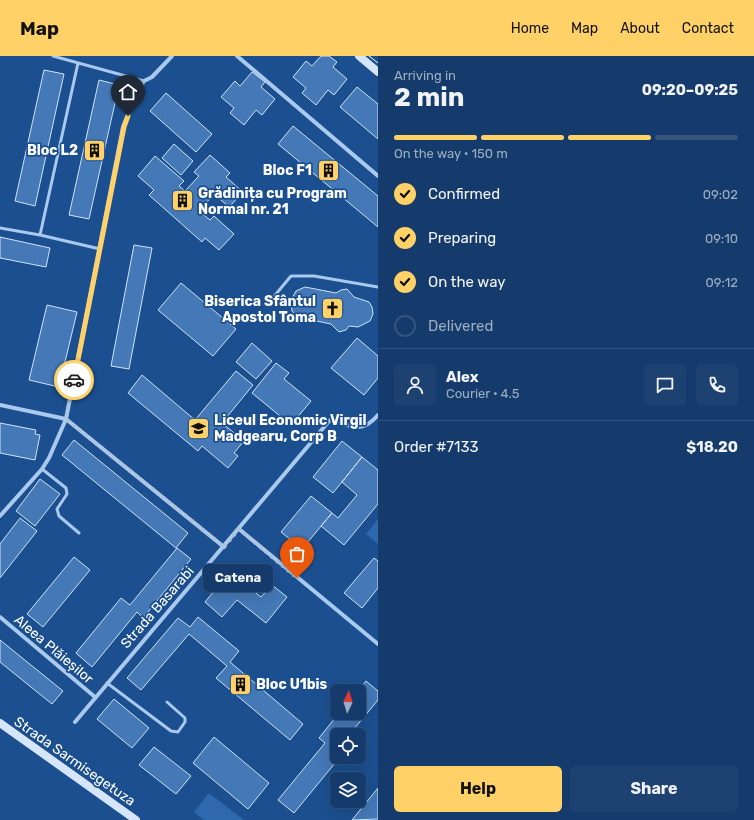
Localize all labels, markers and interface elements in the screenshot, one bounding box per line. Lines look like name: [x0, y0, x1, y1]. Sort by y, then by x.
text: Map: [20, 17, 59, 40]
text: Home: [511, 20, 549, 37]
text: Map: [571, 20, 598, 37]
text: About: [620, 20, 660, 37]
text: Contact: [682, 20, 734, 37]
text: Arriving in: [394, 68, 456, 83]
pin: [111, 75, 145, 116]
icon: home: [117, 81, 139, 103]
text: 09:20–09:25: [642, 81, 738, 99]
text: 2 min: [394, 82, 464, 113]
building icon: Bloc L2: [81, 137, 107, 163]
place label: Bloc L2: [27, 142, 78, 159]
text: On the way · 150 m: [394, 146, 508, 161]
building icon: Bloc F1: [315, 157, 341, 183]
place label: Bloc F1: [263, 162, 312, 179]
icon: check: [394, 183, 416, 205]
place label: Grădinița cu Program Normal nr. 21: [198, 185, 347, 218]
text: Confirmed: [428, 185, 500, 203]
text: 09:02: [703, 187, 738, 202]
building icon: Grădinița cu Program Normal nr. 21: [169, 188, 195, 214]
icon: check: [394, 227, 416, 249]
text: Preparing: [428, 229, 496, 247]
text: 09:10: [705, 231, 738, 246]
icon: check: [394, 271, 416, 293]
text: On the way: [428, 273, 506, 291]
text: 09:12: [706, 275, 738, 290]
place label: Biserica Sfântul Apostol Toma: [204, 293, 316, 326]
church icon: Biserica Sfântul Apostol Toma: [319, 296, 345, 322]
text: Delivered: [428, 317, 493, 335]
courier: [54, 360, 94, 400]
button: person: [394, 364, 436, 406]
button: chat: [644, 364, 686, 406]
button: phone: [696, 364, 738, 406]
text: Alex: [446, 368, 479, 386]
icon: car: [63, 369, 85, 391]
text: Courier · 4.5: [446, 386, 520, 401]
place label: Liceul Economic Virgil Madgearu, Corp B: [214, 412, 367, 445]
school or university icon: Liceul Economic Virgil Madgearu, Corp B: [186, 415, 212, 441]
text: Order #7133: [394, 438, 478, 456]
text: $18.20: [686, 438, 738, 456]
pin: [280, 537, 314, 578]
icon: bag: [286, 543, 308, 565]
street label: Strada Basarabi: [117, 563, 198, 652]
callout: Catena: [203, 564, 273, 592]
text: Catena: [215, 570, 261, 585]
street label: Aleea Plăieșilor: [11, 611, 97, 688]
building icon: Bloc U1bis: [227, 671, 253, 697]
place label: Bloc U1bis: [256, 676, 328, 693]
north arrow: [330, 684, 366, 720]
map controls: [330, 684, 366, 808]
street label: Strada Sarmisegetuza: [11, 713, 139, 810]
button: locate: [330, 728, 366, 764]
button: Help: [394, 766, 562, 812]
button: Share: [570, 766, 738, 812]
button: layers: [330, 772, 366, 808]

